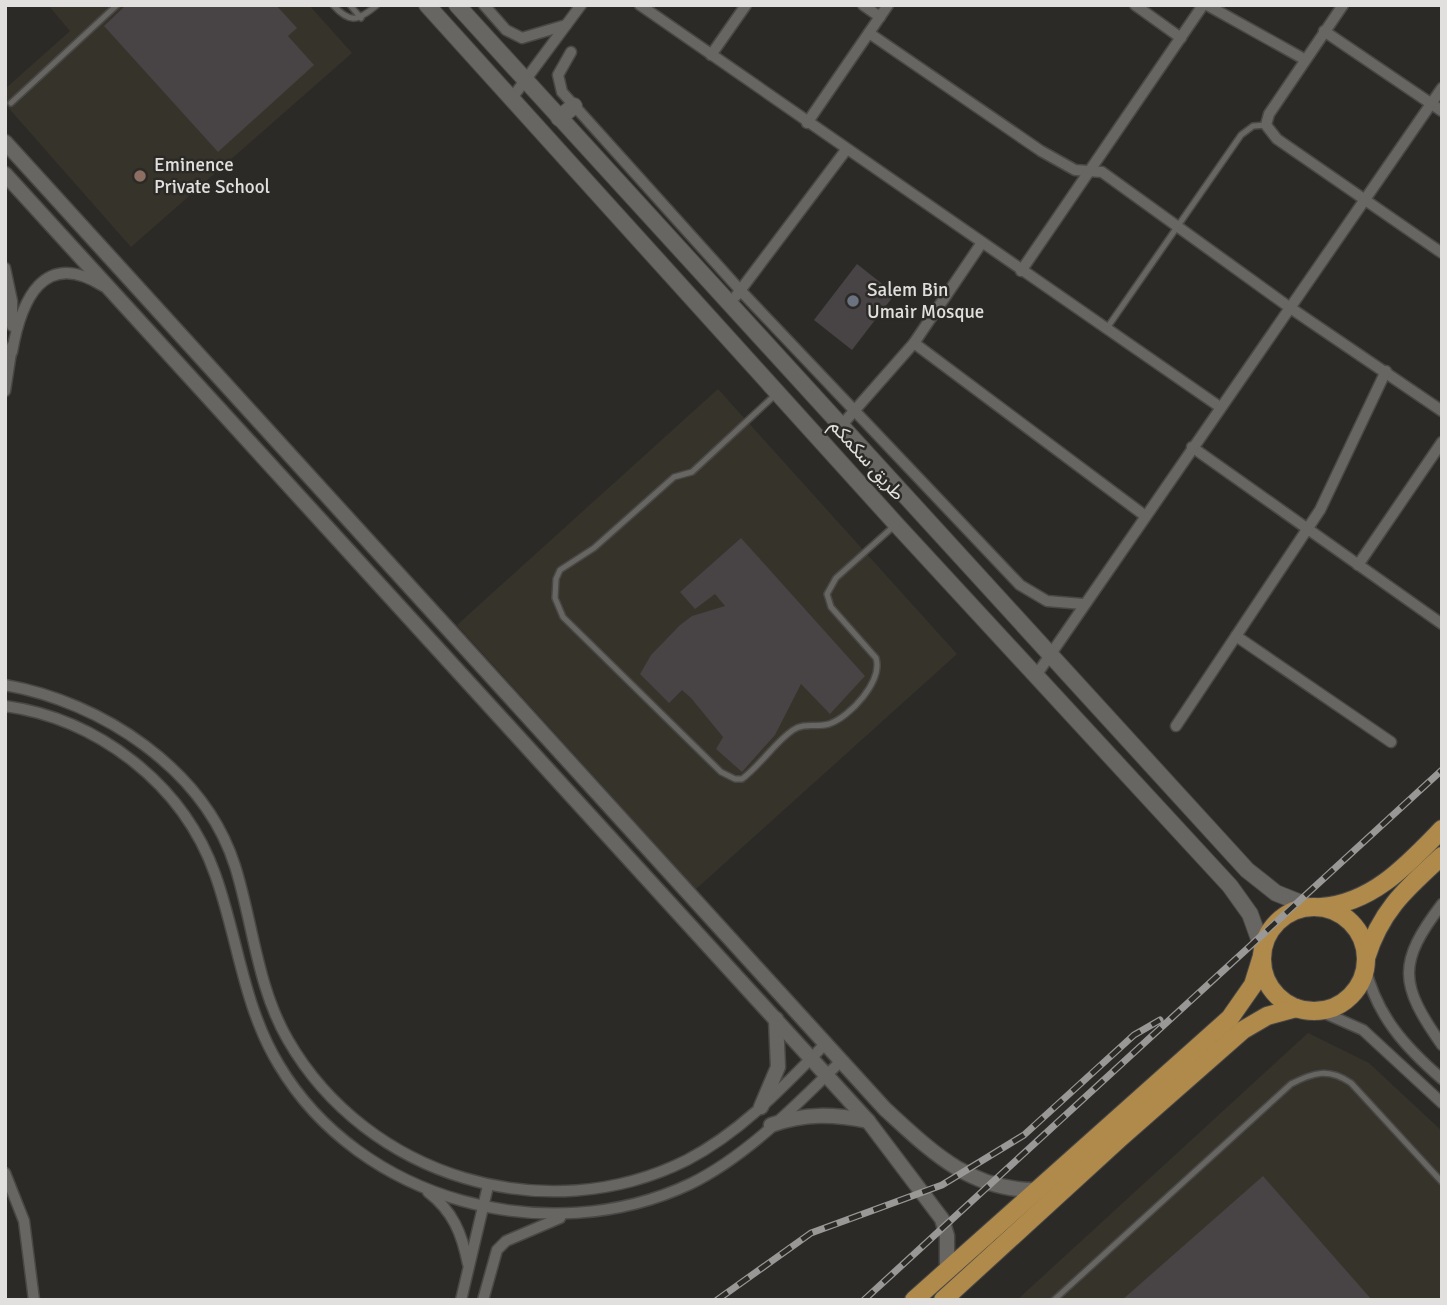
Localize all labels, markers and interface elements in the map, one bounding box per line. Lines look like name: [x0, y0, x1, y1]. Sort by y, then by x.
place label: Eminence Private School: [154, 153, 270, 199]
marker: Eminence Private School: [132, 168, 148, 184]
place label: Salem Bin Umair Mosque: [867, 278, 984, 324]
marker: Salem Bin Umair Mosque: [845, 293, 861, 309]
street label: طريق سكمكم: [823, 414, 910, 507]

